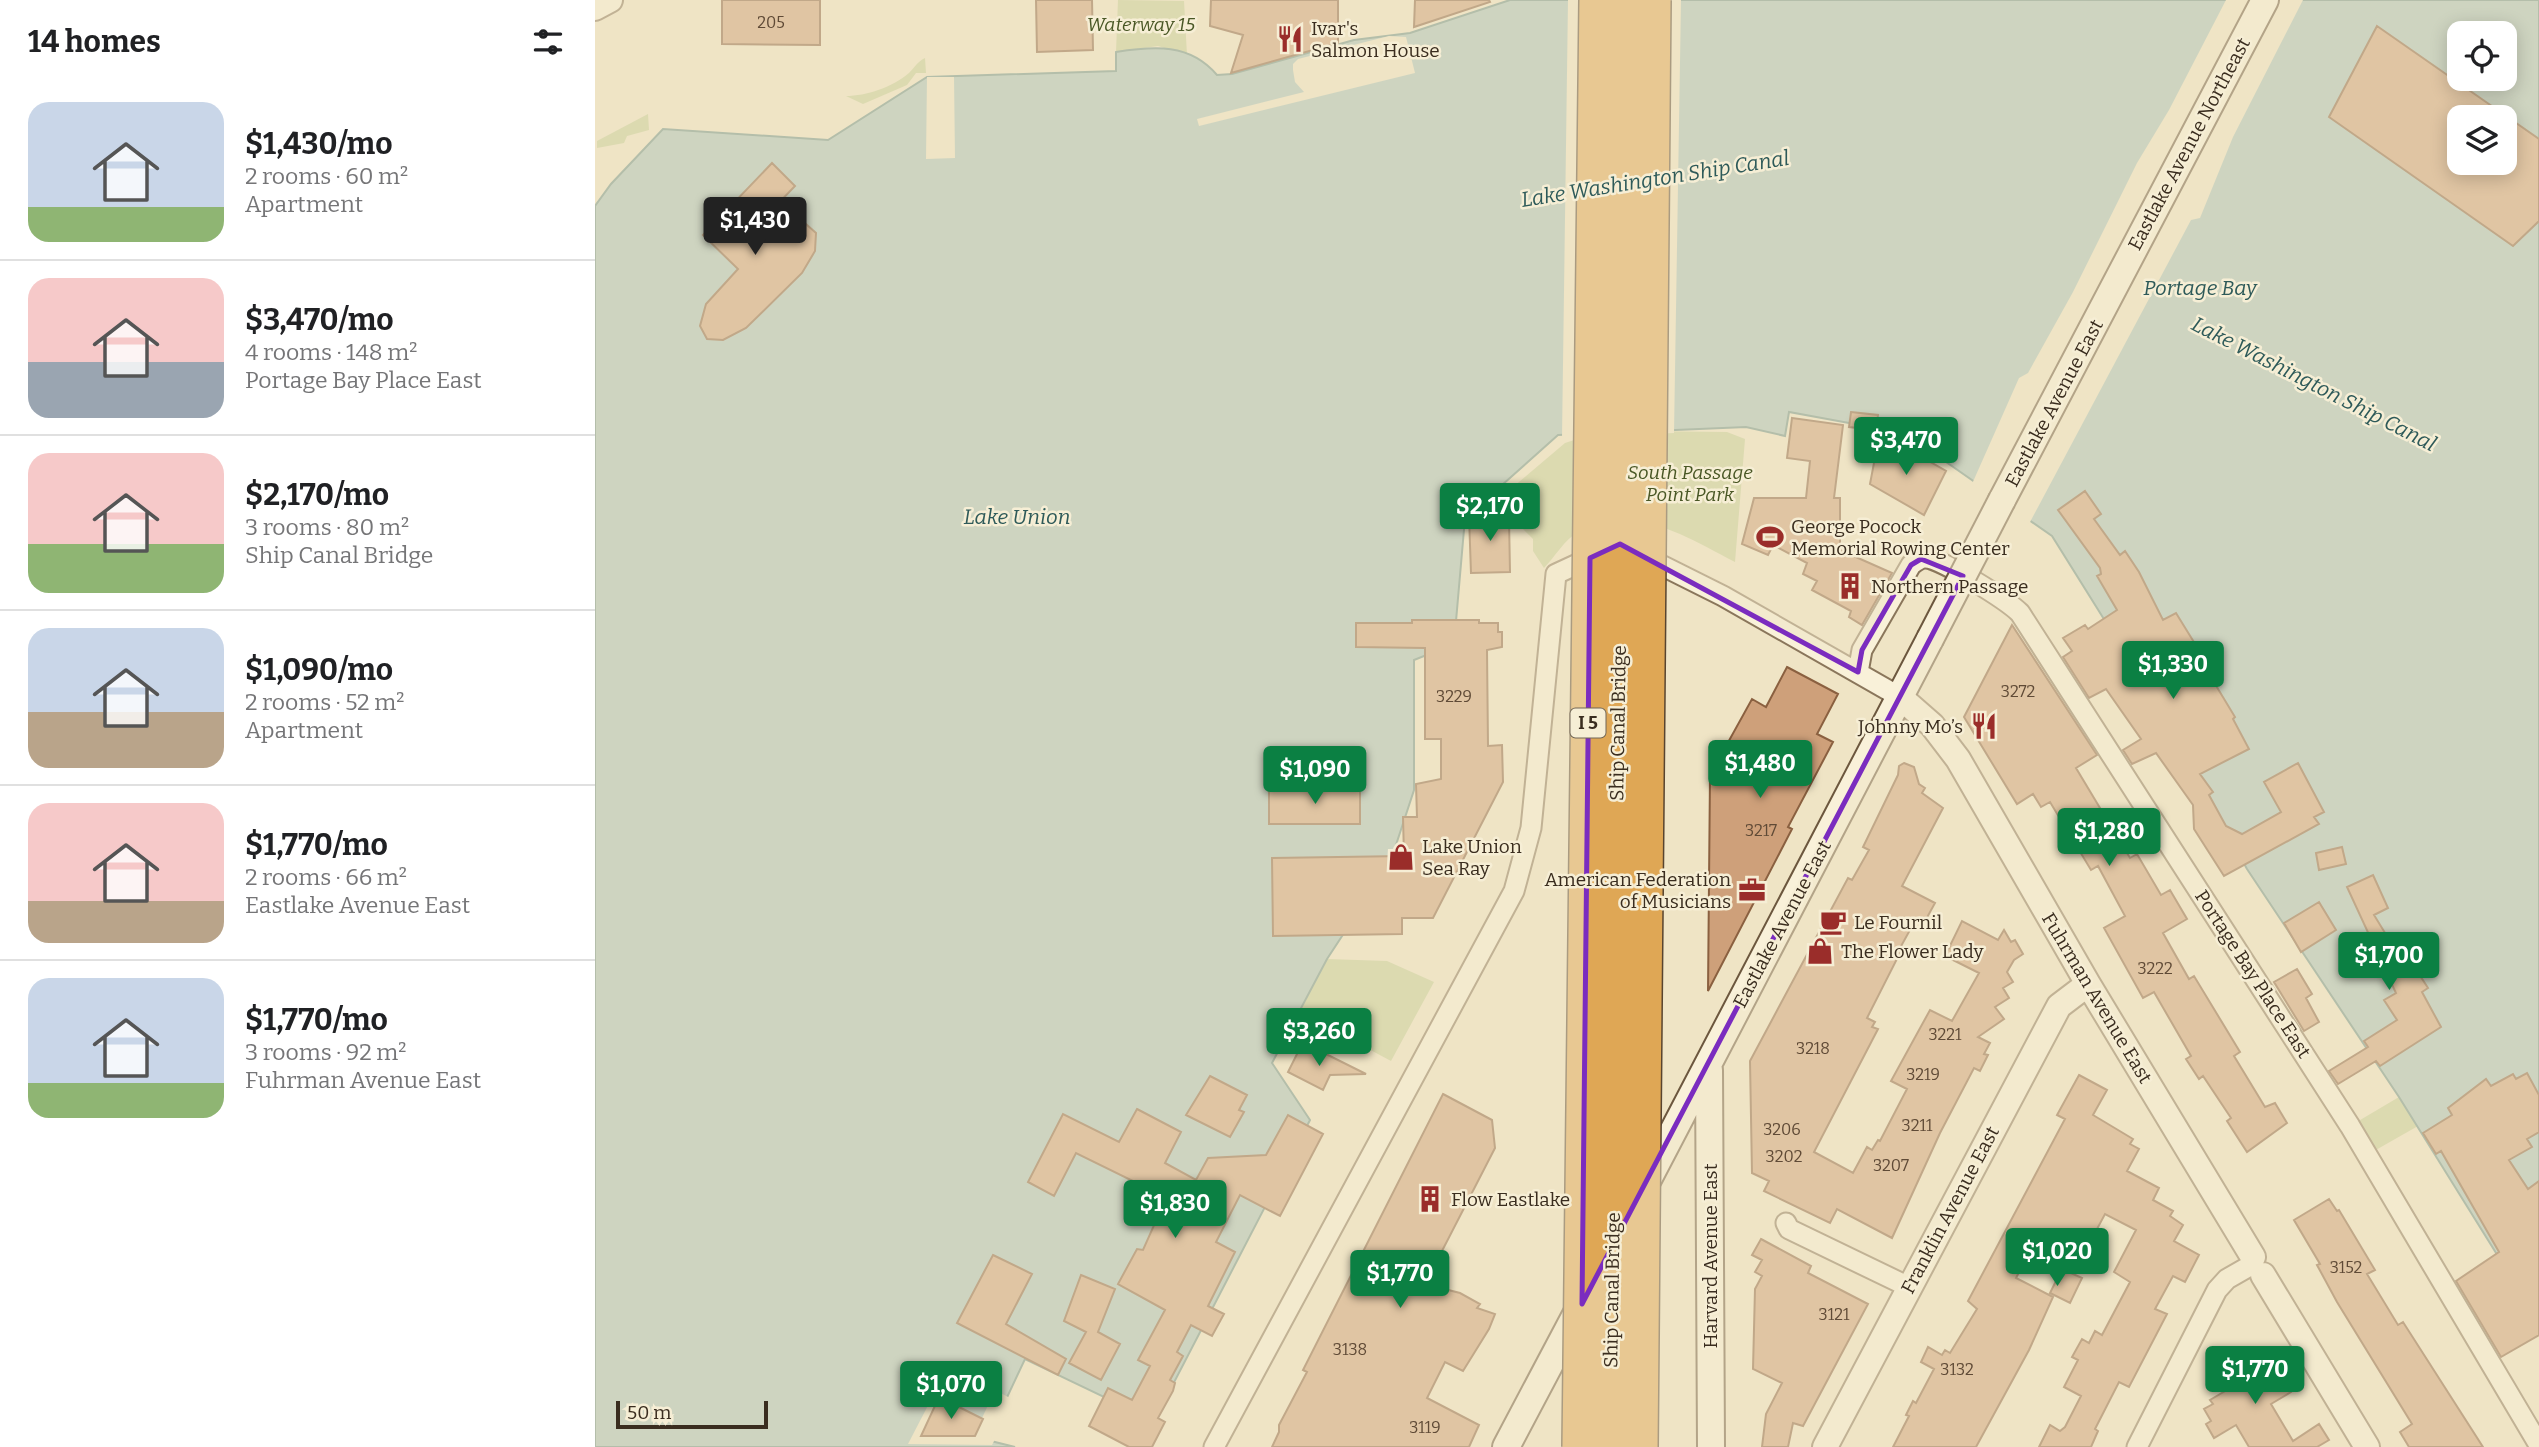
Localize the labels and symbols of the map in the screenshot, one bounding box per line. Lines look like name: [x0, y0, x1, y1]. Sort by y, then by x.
house number: 205: [757, 13, 785, 32]
park label: Waterway 15: [1087, 13, 1195, 36]
place label: Ivar's Salmon House: [1311, 17, 1440, 62]
restaurant icon: Ivar's Salmon House: [1275, 24, 1305, 54]
street label: Eastlake Avenue Northeast: [2123, 34, 2255, 254]
water label: Lake Washington Ship Canal: [1519, 145, 1791, 213]
pin: $1,430: [698, 198, 812, 257]
water label: Portage Bay: [2143, 275, 2258, 301]
water label: Lake Washington Ship Canal: [2187, 311, 2441, 457]
street label: Eastlake Avenue East: [2000, 315, 2108, 490]
pin: $3,470: [1849, 418, 1963, 477]
park label: South Passage Point Park: [1627, 461, 1753, 506]
pin: $2,170: [1433, 484, 1547, 543]
water label: Lake Union: [964, 504, 1070, 530]
place label: George Pocock Memorial Rowing Center: [1791, 515, 2010, 560]
sports icon: George Pocock Memorial Rowing Center: [1755, 522, 1785, 552]
building icon: Northern Passage: [1835, 571, 1865, 601]
place label: Northern Passage: [1871, 575, 2029, 598]
pin: $1,330: [2116, 642, 2230, 701]
street label: Ship Canal Bridge: [1605, 645, 1631, 801]
house number: 3272: [2001, 682, 2035, 701]
house number: 3229: [1436, 687, 1472, 706]
road number: I 5: [1571, 708, 1605, 738]
restaurant icon: Johnny Mo’s: [1969, 711, 1999, 741]
place label: Johnny Mo’s: [1857, 715, 1963, 738]
pin: $1,480: [1703, 740, 1817, 800]
pin: $1,090: [1258, 746, 1372, 806]
pin: $1,280: [2052, 808, 2166, 868]
house number: 3217: [1745, 821, 1777, 840]
place label: Lake Union Sea Ray: [1422, 835, 1522, 880]
street label: Eastlake Avenue East: [1728, 836, 1836, 1011]
shop icon: Lake Union Sea Ray: [1386, 842, 1416, 872]
place label: American Federation of Musicians: [1544, 868, 1731, 913]
office icon: American Federation of Musicians: [1737, 875, 1767, 905]
street label: Portage Bay Place East: [2190, 886, 2316, 1062]
cafe icon: Le Fournil: [1818, 907, 1848, 937]
street label: Fuhrman Avenue East: [2037, 909, 2157, 1088]
place label: Le Fournil: [1854, 911, 1942, 934]
pin: $1,700: [2332, 932, 2446, 992]
shop icon: The Flower Lady: [1805, 936, 1835, 966]
place label: The Flower Lady: [1841, 940, 1984, 963]
house number: 3222: [2137, 959, 2173, 978]
pin: $3,260: [1262, 1009, 1376, 1068]
house number: 3221: [1928, 1025, 1962, 1044]
house number: 3218: [1796, 1039, 1830, 1058]
house number: 3219: [1906, 1065, 1940, 1084]
house number: 3211: [1902, 1116, 1933, 1135]
house number: 3206: [1763, 1120, 1801, 1139]
street label: Franklin Avenue East: [1896, 1122, 2004, 1298]
house number: 3202: [1766, 1147, 1802, 1166]
house number: 3207: [1873, 1156, 1909, 1175]
street label: Harvard Avenue East: [1699, 1163, 1722, 1349]
pin: $1,830: [1118, 1180, 1232, 1240]
building icon: Flow Eastlake: [1415, 1184, 1445, 1214]
place label: Flow Eastlake: [1451, 1188, 1570, 1211]
street label: Ship Canal Bridge: [1599, 1212, 1625, 1368]
pin: $1,020: [2000, 1228, 2114, 1288]
pin: $1,770: [1343, 1250, 1457, 1310]
house number: 3152: [2330, 1258, 2362, 1277]
house number: 3121: [1819, 1305, 1850, 1324]
house number: 3138: [1333, 1340, 1367, 1359]
pin: $1,770: [2198, 1346, 2312, 1406]
house number: 3132: [1940, 1360, 1974, 1379]
pin: $1,070: [894, 1362, 1008, 1421]
scale bar: [616, 1398, 768, 1430]
house number: 3119: [1409, 1418, 1441, 1437]

